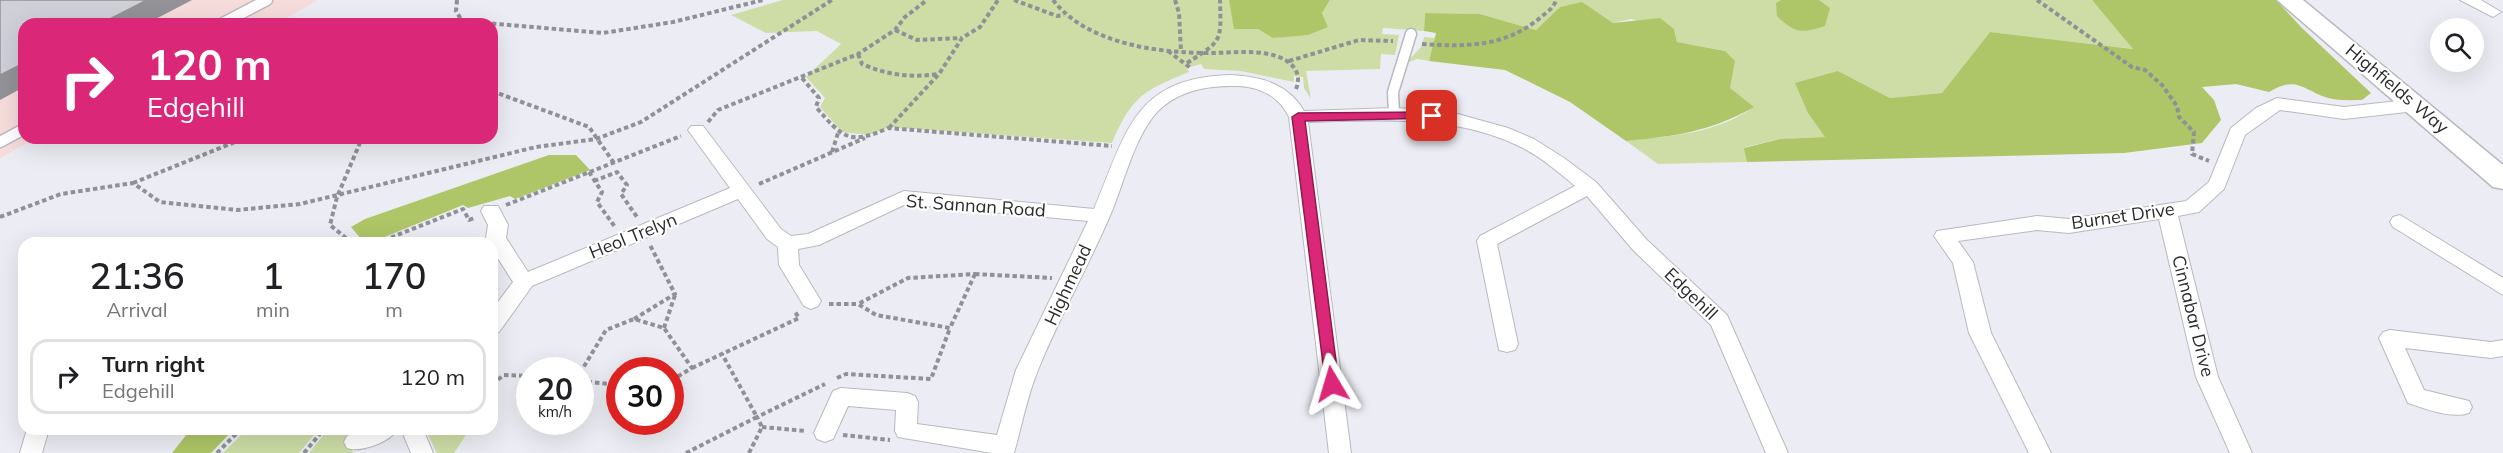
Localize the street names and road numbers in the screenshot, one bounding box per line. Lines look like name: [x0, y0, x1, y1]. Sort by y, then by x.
street label: Highfields Way: [2341, 39, 2454, 139]
street label: St. Sannan Road: [905, 189, 1047, 222]
street label: Burnet Drive: [2070, 197, 2176, 234]
street label: Heol Trelyn: [585, 207, 680, 264]
street label: Highmead: [1039, 241, 1096, 329]
street label: Cinnabar Drive: [2167, 253, 2220, 379]
street label: Edgehill: [1660, 263, 1723, 325]

